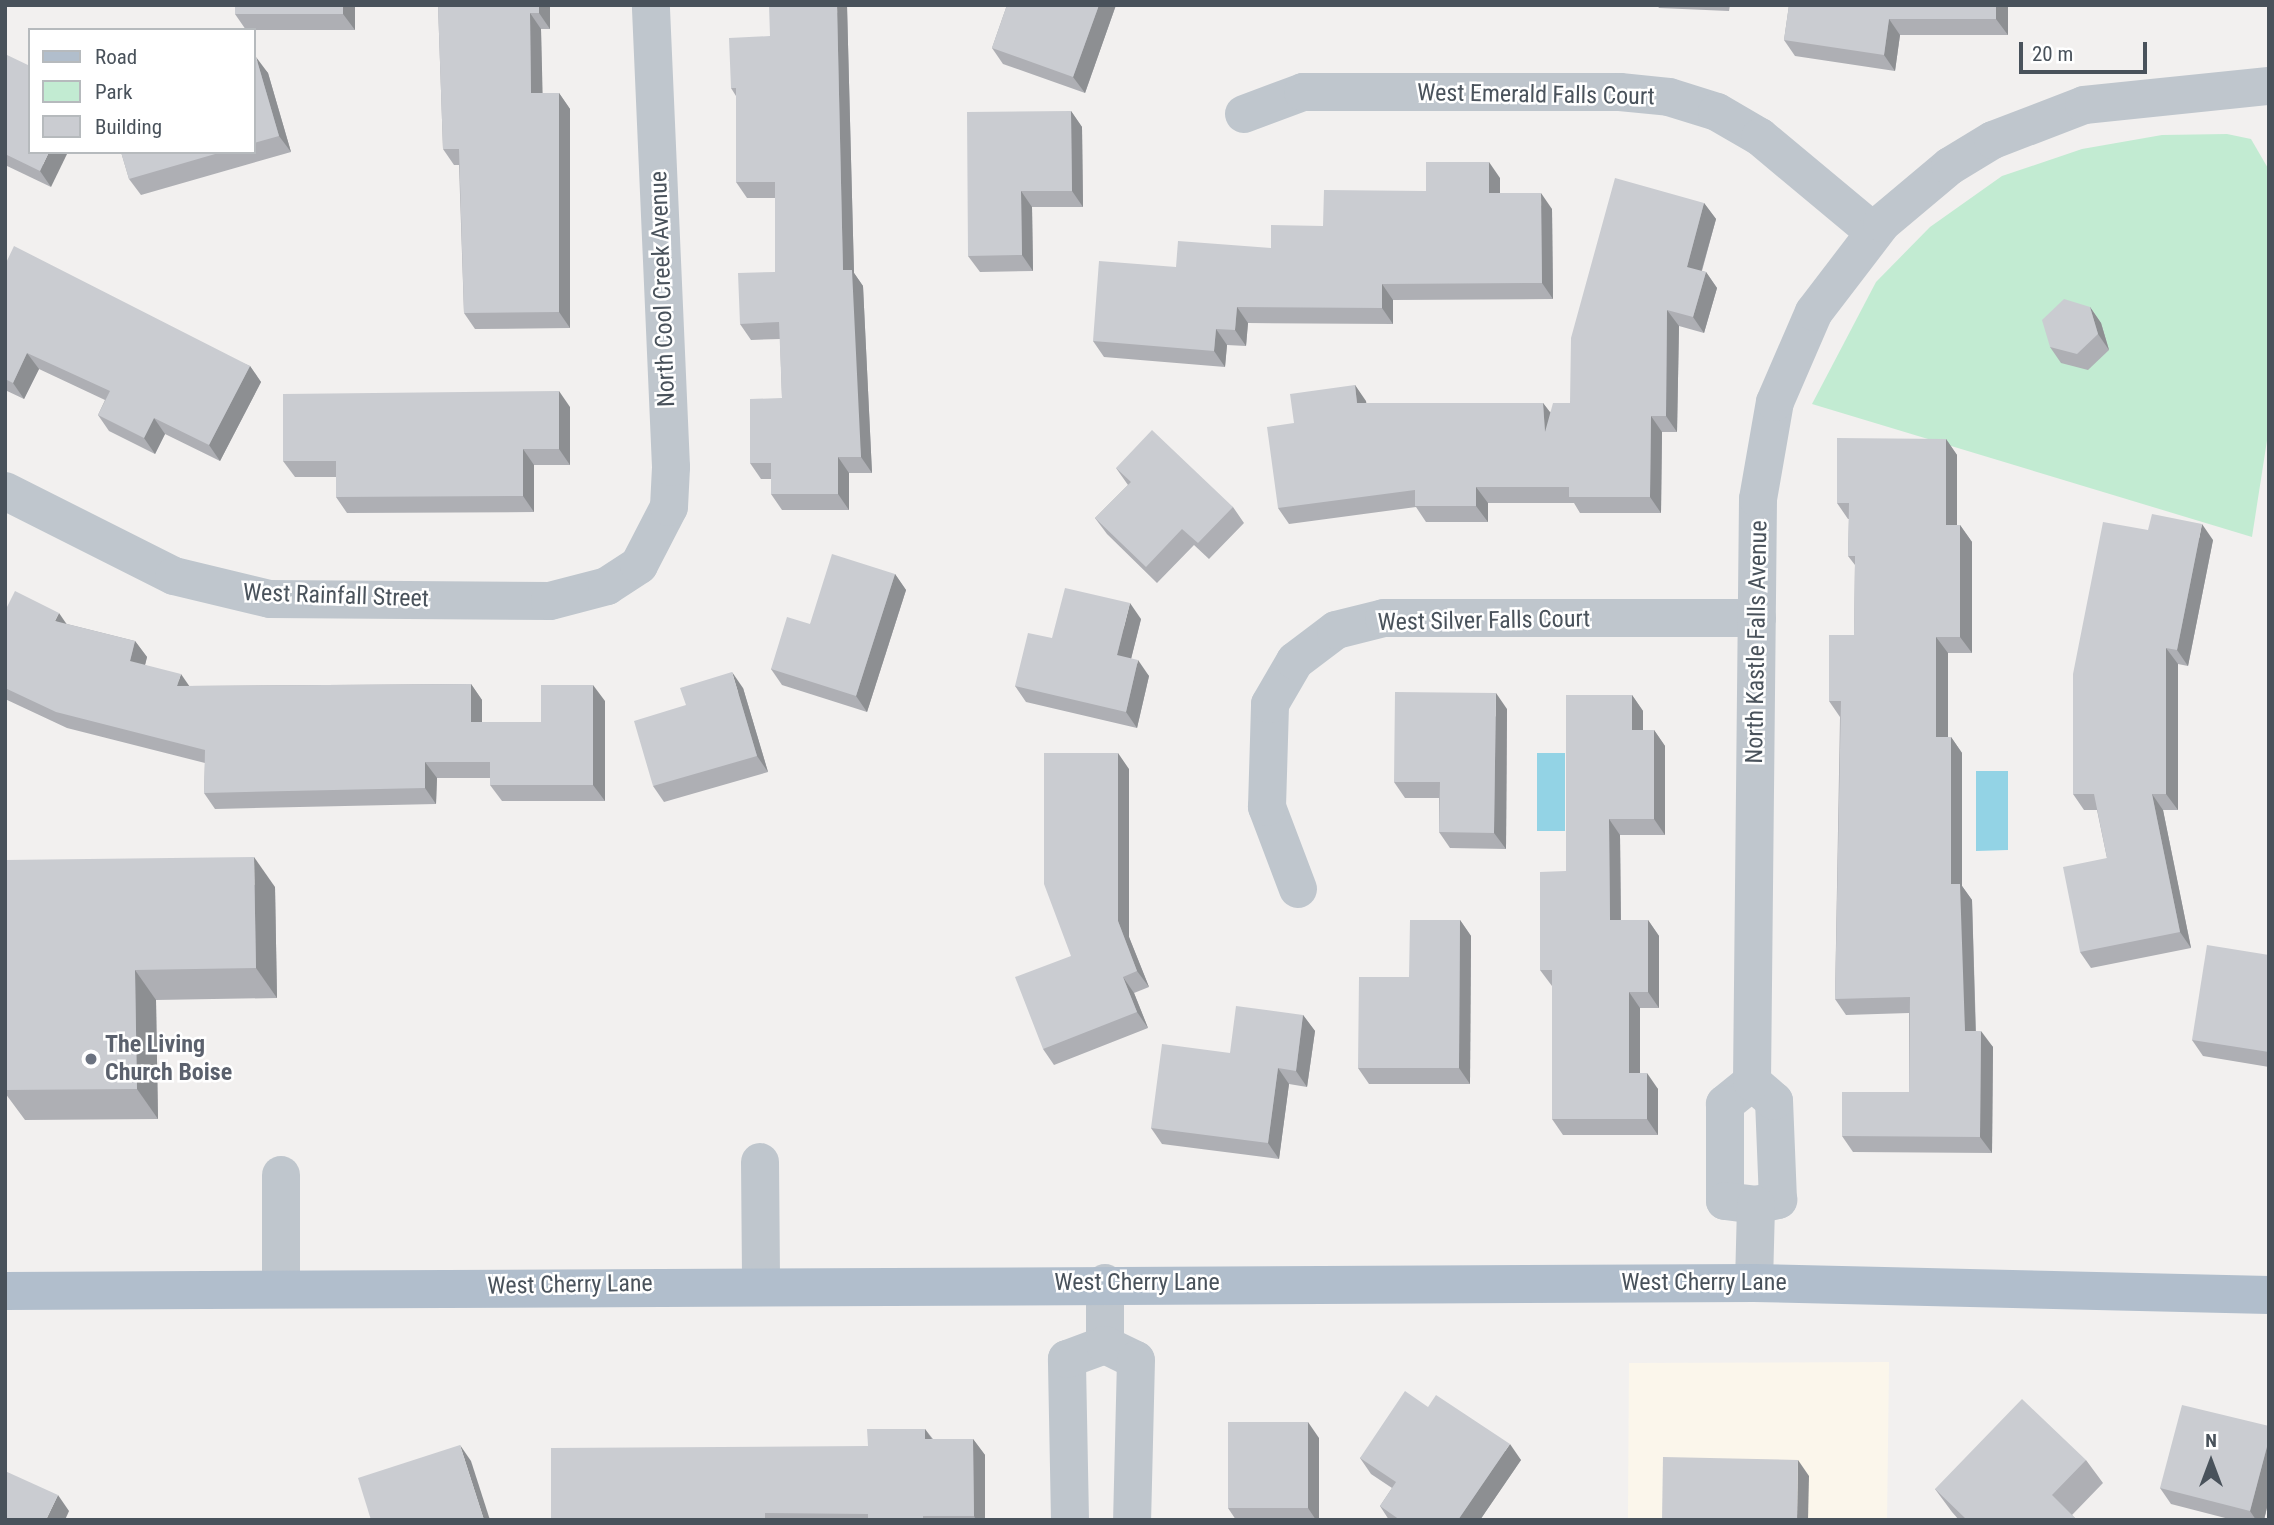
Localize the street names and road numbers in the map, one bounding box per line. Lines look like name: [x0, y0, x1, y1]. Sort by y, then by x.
street label: West Emerald Falls Court: [1417, 79, 1655, 111]
street label: North Cool Creek Avenue: [644, 170, 682, 408]
street label: North Kastle Falls Avenue: [1740, 520, 1774, 764]
street label: West Rainfall Street: [243, 578, 429, 614]
street label: West Silver Falls Court: [1377, 605, 1591, 637]
street label: West Cherry Lane: [487, 1269, 653, 1301]
street label: West Cherry Lane: [1054, 1269, 1220, 1297]
street label: West Cherry Lane: [1621, 1269, 1787, 1297]

